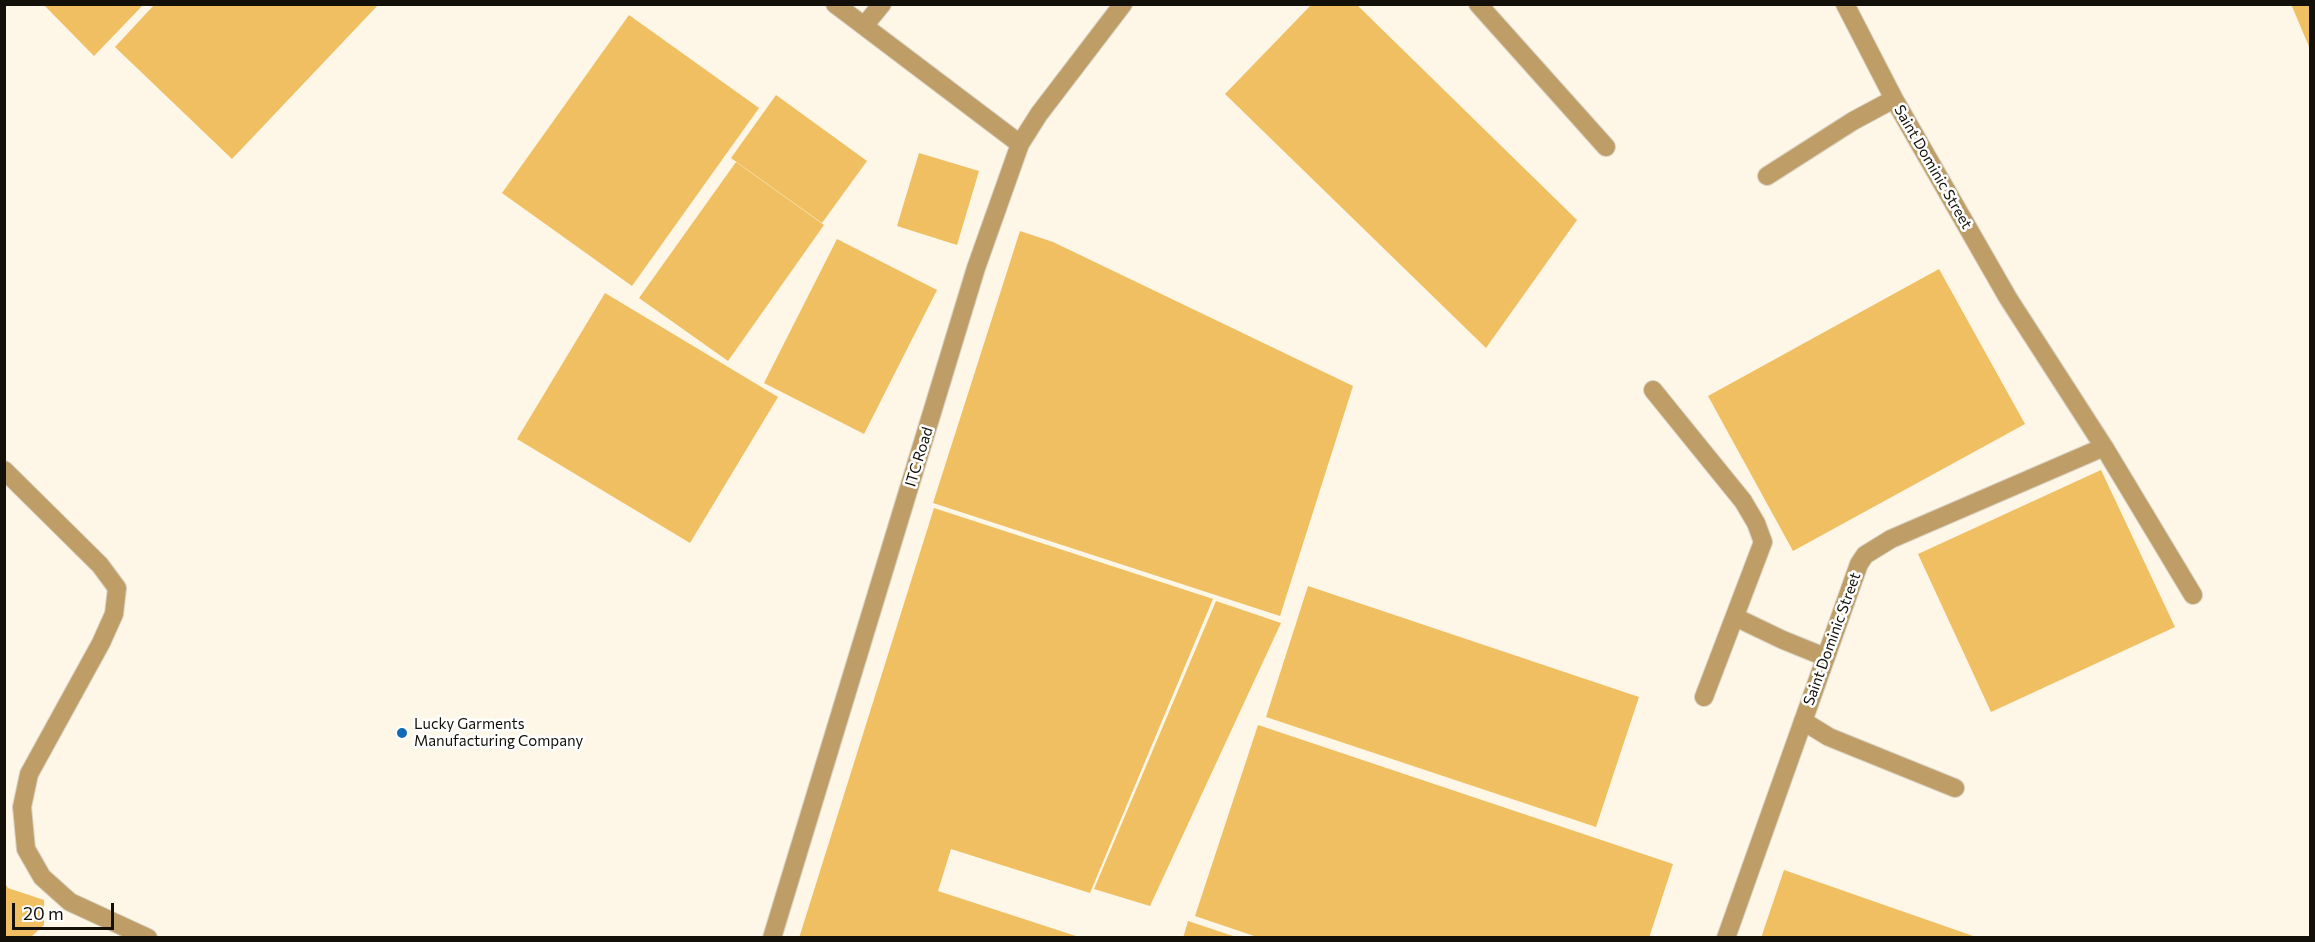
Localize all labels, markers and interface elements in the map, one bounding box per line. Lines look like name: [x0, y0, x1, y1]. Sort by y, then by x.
street label: Saint Dominic Street: [1890, 102, 1976, 232]
street label: ITC Road: [901, 425, 937, 489]
street label: Saint Dominic Street: [1800, 570, 1864, 708]
place label: Lucky Garments Manufacturing Company: [414, 715, 583, 750]
marker: Lucky Garments Manufacturing Company: [395, 726, 409, 740]
scale bar: [15, 891, 117, 929]
text: 20 m: [23, 902, 64, 924]

